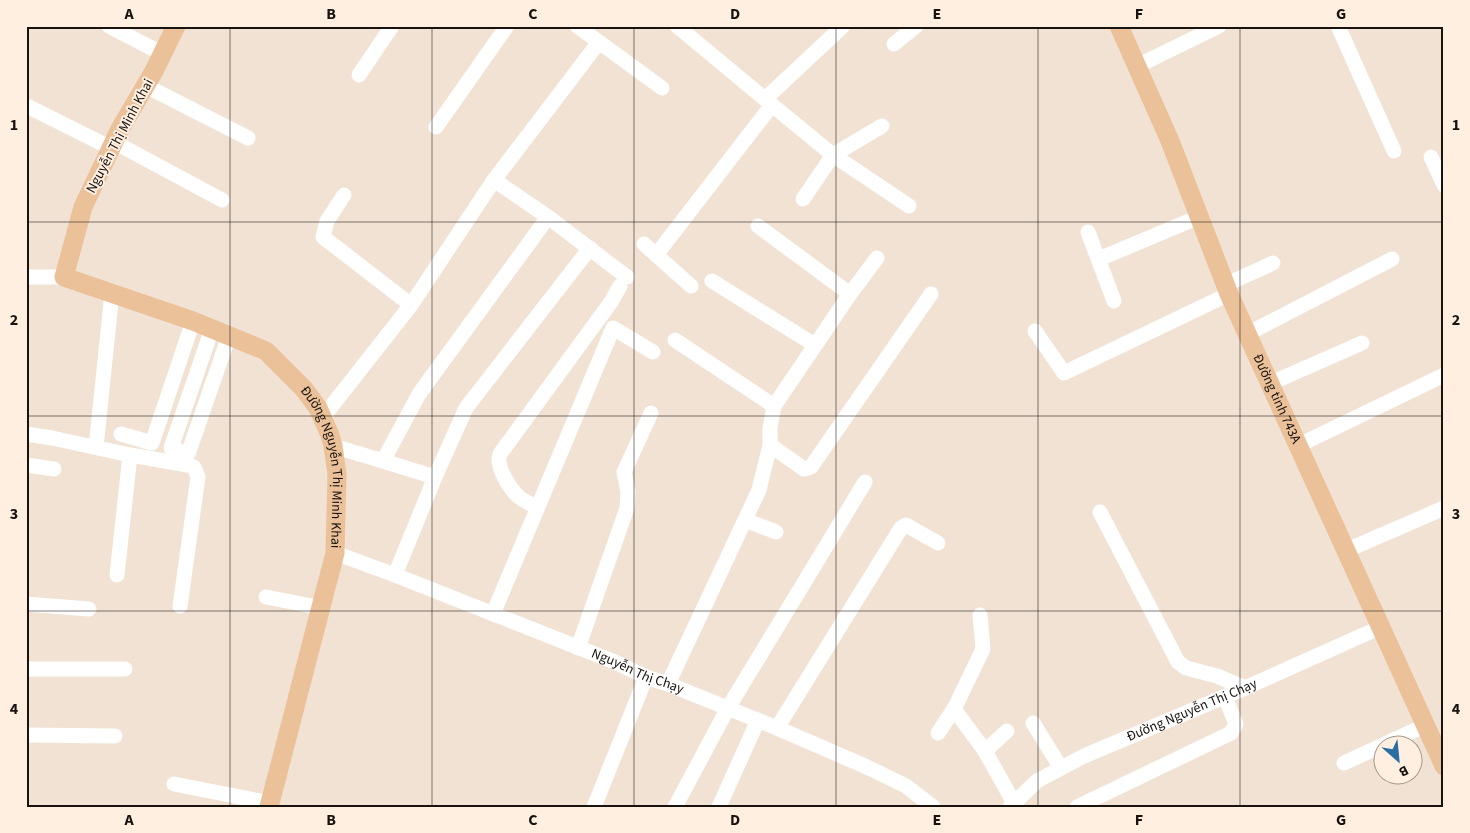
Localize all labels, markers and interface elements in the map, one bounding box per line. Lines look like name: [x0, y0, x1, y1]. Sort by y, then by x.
text: A: [123, 3, 134, 25]
text: B: [326, 3, 336, 25]
text: C: [528, 3, 538, 25]
text: D: [730, 3, 740, 25]
text: E: [933, 3, 941, 25]
text: F: [1135, 3, 1143, 25]
text: G: [1336, 3, 1346, 25]
street label: Nguyễn Thị Minh Khai: [81, 75, 159, 197]
text: 1: [10, 114, 18, 136]
text: 1: [1452, 114, 1460, 136]
text: 2: [10, 309, 18, 331]
text: 2: [1452, 309, 1460, 331]
street label: Đường tỉnh 743A: [1248, 351, 1306, 447]
street label: Đường Nguyễn Thị Minh Khai: [295, 382, 347, 549]
text: 3: [10, 503, 18, 525]
text: 3: [1452, 503, 1460, 525]
street label: Nguyễn Thị Chạy: [588, 644, 687, 699]
street label: Đường Nguyễn Thị Chạy: [1124, 674, 1261, 747]
text: 4: [10, 698, 19, 720]
text: 4: [1452, 698, 1461, 720]
north arrow: [1372, 736, 1422, 786]
text: B: [1395, 760, 1412, 782]
text: A: [123, 809, 134, 831]
text: B: [326, 809, 336, 831]
text: C: [528, 809, 538, 831]
text: D: [730, 809, 740, 831]
text: E: [933, 809, 941, 831]
text: F: [1135, 809, 1143, 831]
text: G: [1336, 809, 1346, 831]

